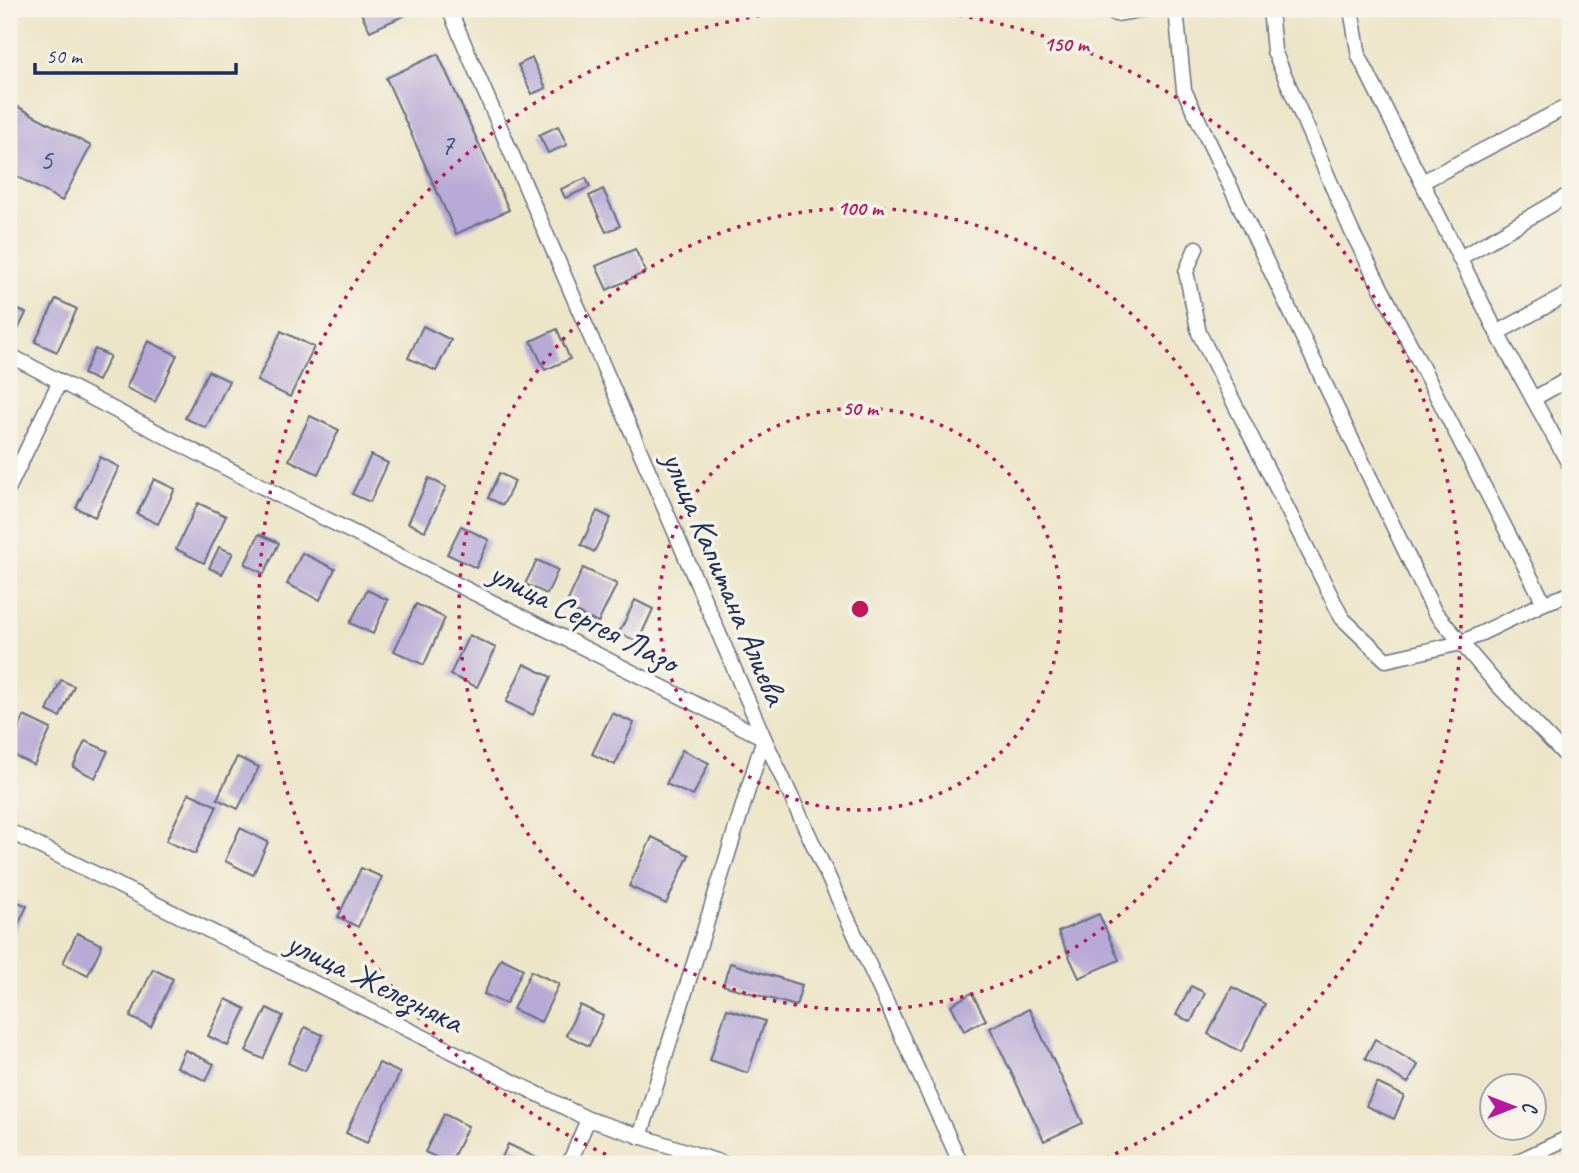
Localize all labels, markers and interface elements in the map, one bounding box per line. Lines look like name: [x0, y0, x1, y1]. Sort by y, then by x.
text: 150 m: [1043, 31, 1091, 57]
scale bar: [35, 32, 236, 76]
text: 50 m: [46, 43, 84, 69]
house number: 7: [440, 125, 455, 163]
house number: 5: [39, 140, 54, 178]
text: 100 m: [837, 195, 885, 221]
text: 50 m: [842, 395, 880, 421]
street label: улица Капитана Алиева: [652, 443, 798, 713]
street label: улица Сергея Лазо: [481, 551, 688, 684]
centre of rings: [848, 597, 872, 621]
street label: улица Железняка: [278, 920, 472, 1044]
north arrow: [1478, 1072, 1548, 1142]
text: С: [1517, 1102, 1541, 1114]

